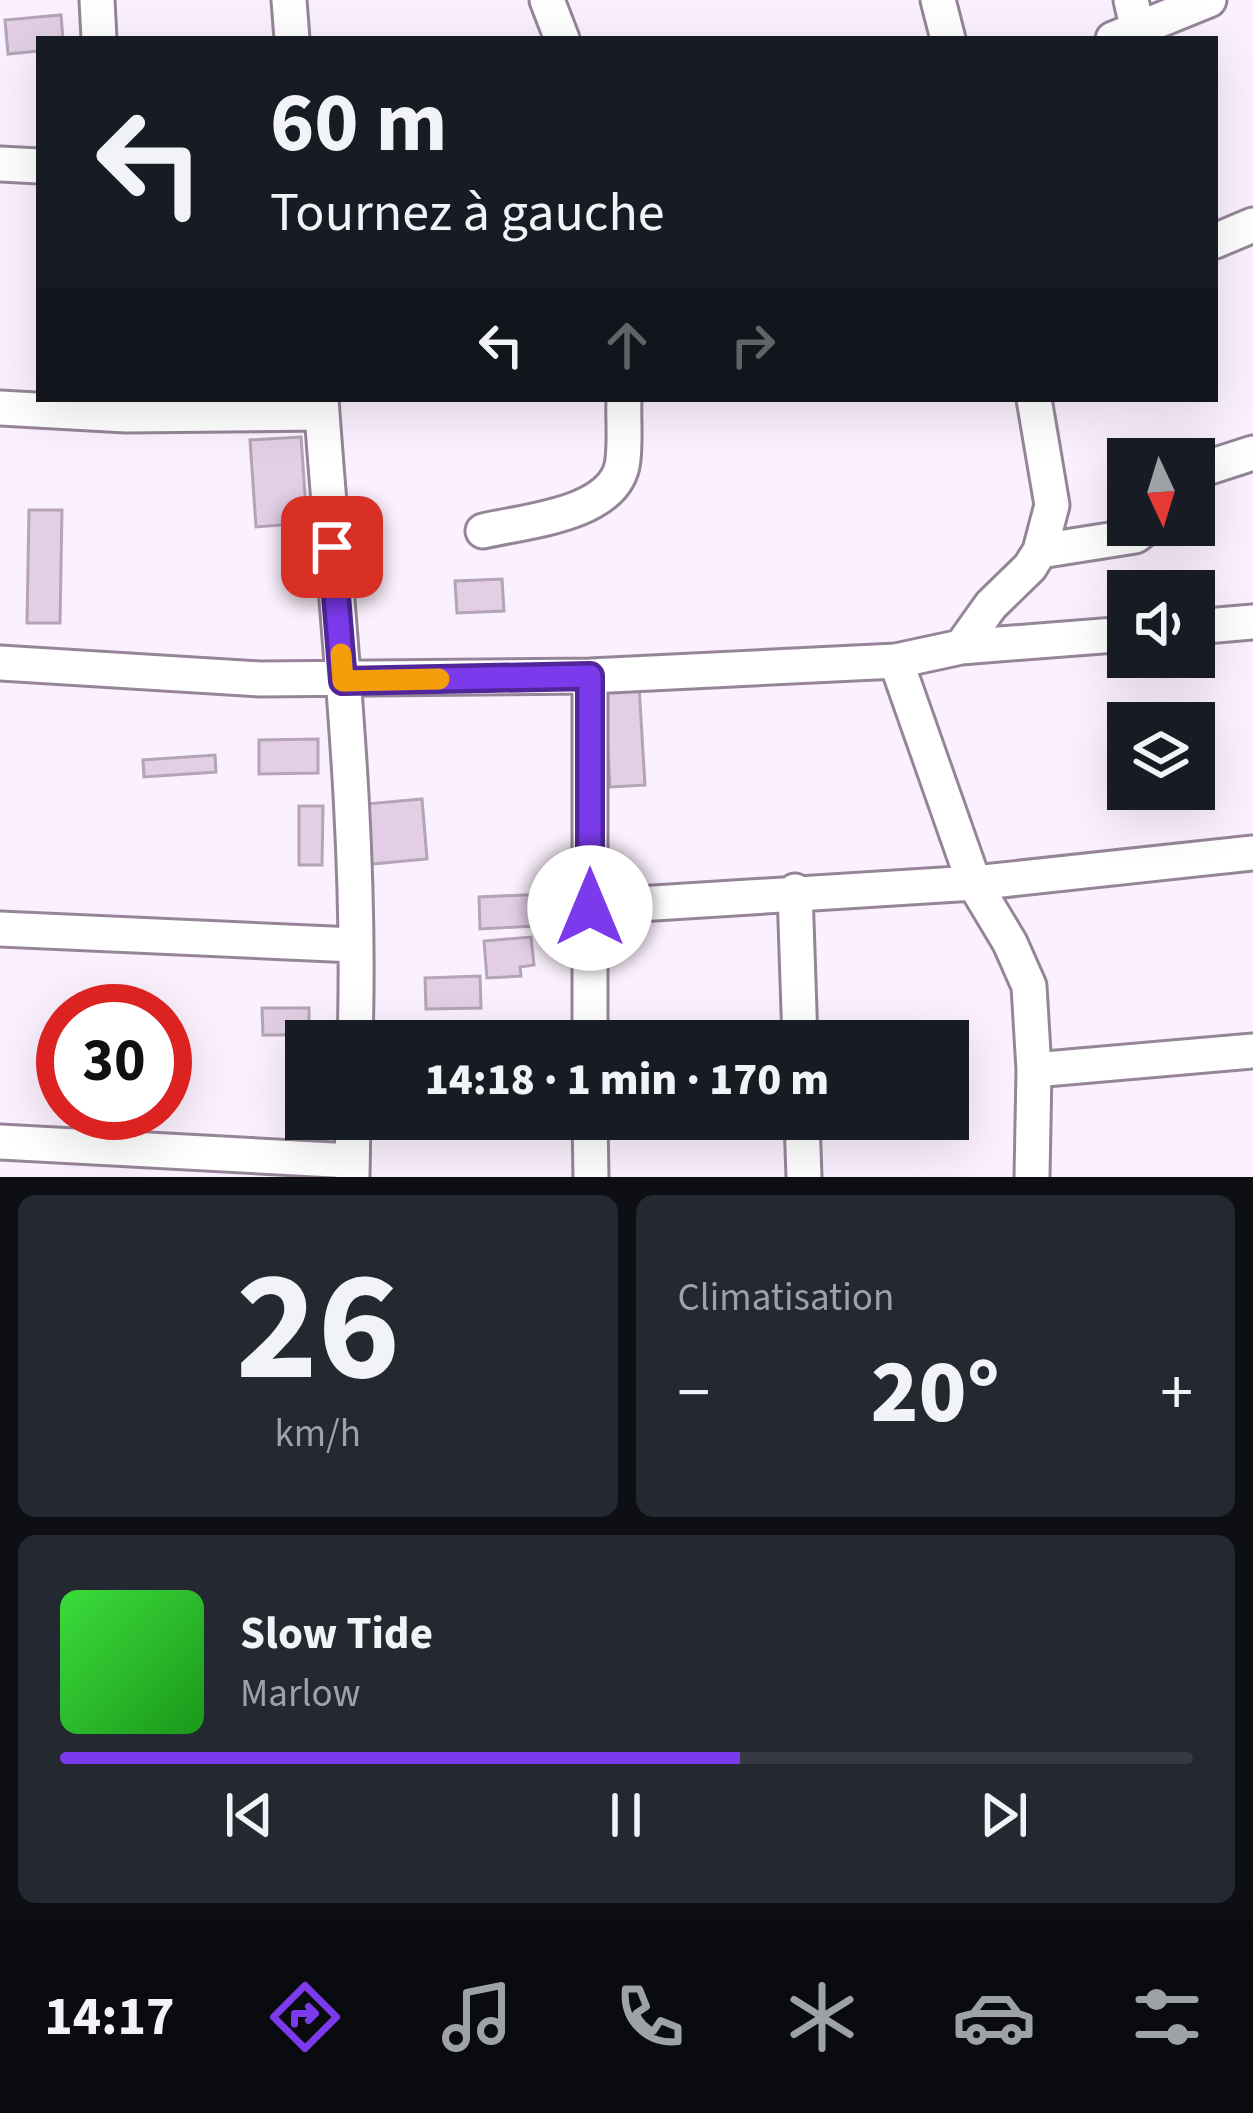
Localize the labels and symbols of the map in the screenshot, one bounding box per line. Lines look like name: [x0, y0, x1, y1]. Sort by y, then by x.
north arrow: [1107, 438, 1215, 546]
pin: [281, 496, 383, 598]
position arrow: [527, 845, 653, 971]
speed limit sign: 30: [36, 984, 192, 1140]

